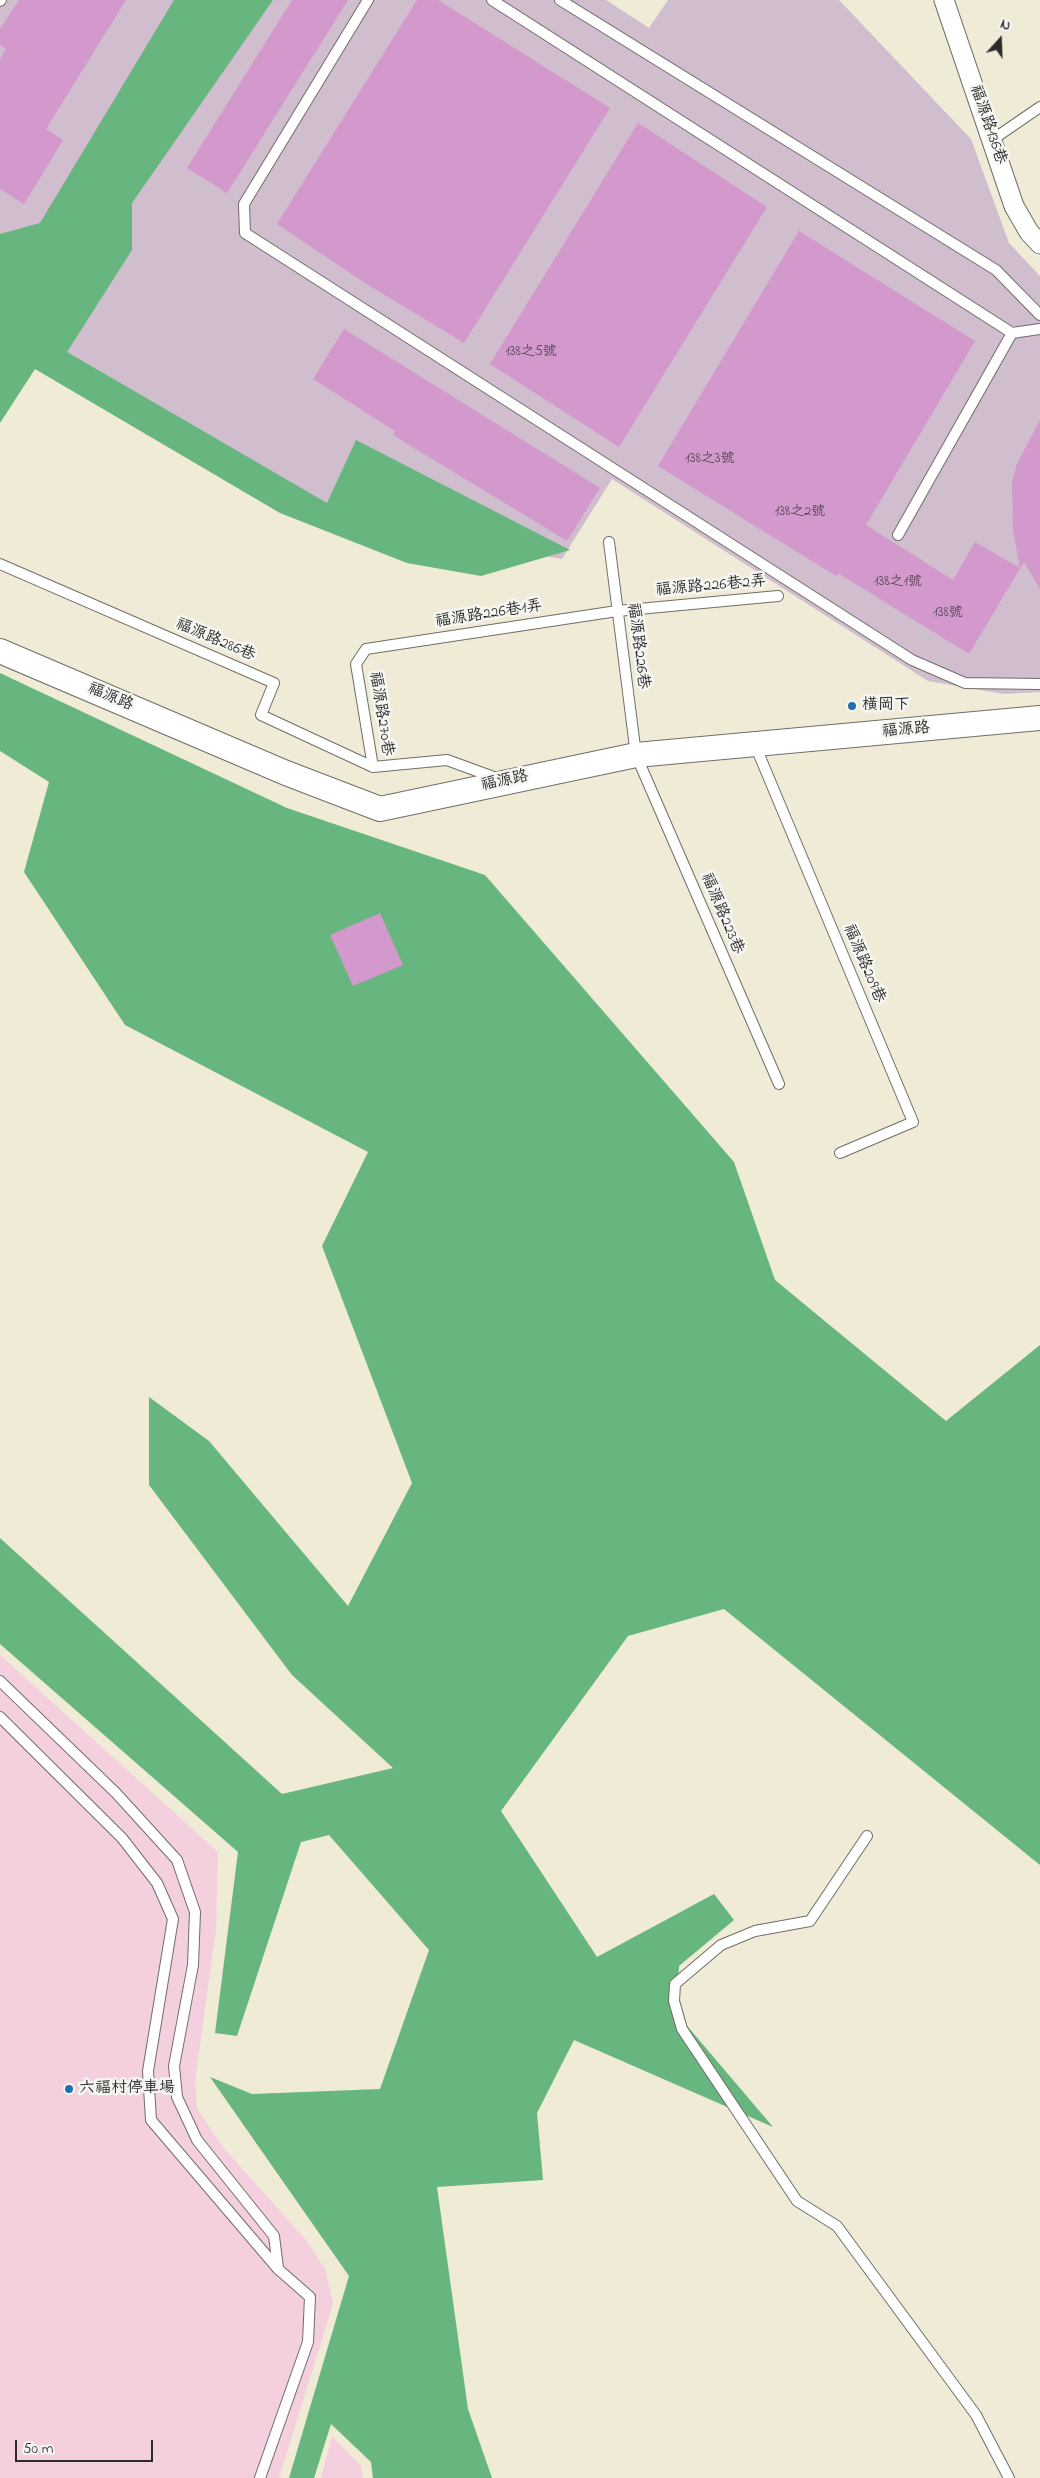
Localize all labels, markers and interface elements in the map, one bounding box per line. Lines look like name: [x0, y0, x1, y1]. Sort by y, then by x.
text: N: [997, 14, 1013, 37]
north arrow: [975, 15, 1025, 65]
street label: 福源路136巷: [964, 83, 1010, 167]
house number: 138之5號: [505, 345, 557, 361]
house number: 138之3號: [685, 452, 735, 468]
house number: 138之2號: [775, 505, 825, 521]
street label: 福源路226巷2弄: [655, 573, 767, 601]
house number: 138之1號: [874, 575, 922, 591]
street label: 福源路226巷1弄: [434, 597, 544, 633]
street label: 福源路226巷: [622, 602, 652, 690]
house number: 138號: [933, 606, 963, 622]
street label: 福源路286巷: [172, 616, 258, 666]
street label: 福源路270巷: [364, 670, 396, 758]
street label: 福源路: [84, 680, 136, 716]
place label: 橫岡下: [862, 696, 910, 716]
marker: 橫岡下: [846, 700, 858, 712]
street label: 福源路: [881, 719, 931, 743]
street label: 福源路: [480, 768, 530, 796]
street label: 福源路223巷: [695, 870, 747, 958]
street label: 福源路209巷: [838, 922, 888, 1006]
place label: 六福村停車場: [79, 2079, 175, 2099]
marker: 六福村停車場: [63, 2083, 75, 2095]
scale bar: [18, 2430, 155, 2462]
text: 50 m: [23, 2438, 53, 2460]

